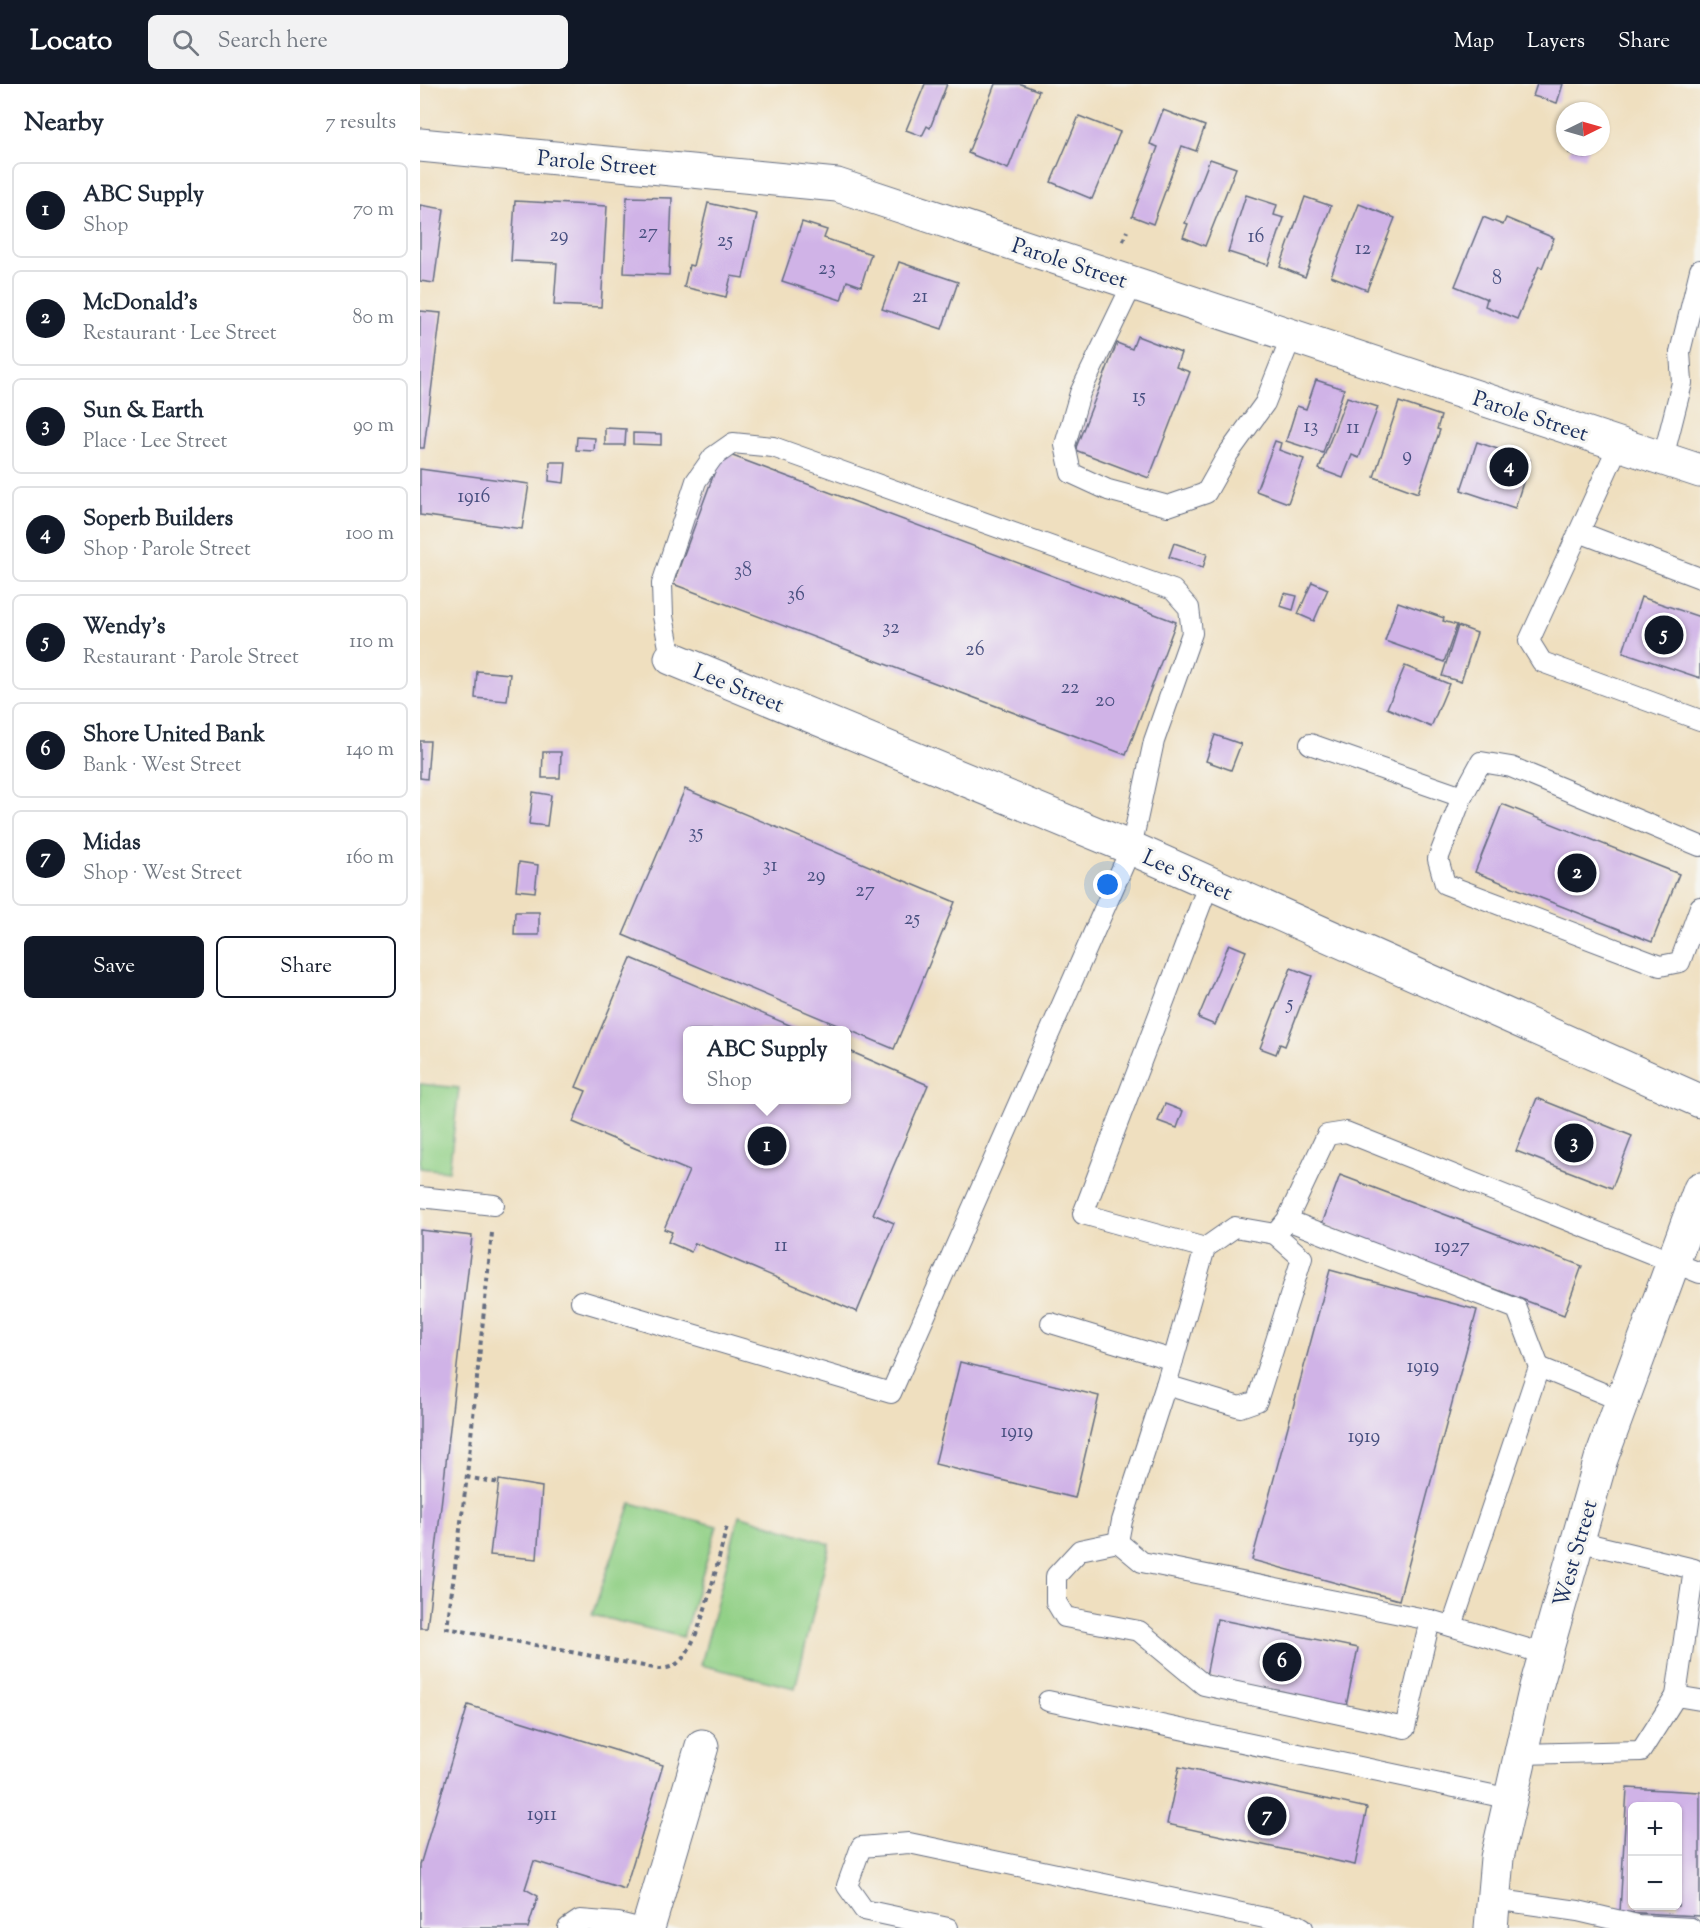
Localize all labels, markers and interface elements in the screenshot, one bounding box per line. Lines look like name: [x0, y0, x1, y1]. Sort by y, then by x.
search box: [148, 15, 568, 69]
text: Locato: [30, 22, 112, 62]
icon: search: [169, 26, 202, 59]
text: Search here: [217, 26, 328, 58]
text: Map: [1454, 27, 1494, 57]
text: Layers: [1527, 27, 1585, 57]
text: Share: [1618, 27, 1670, 57]
north arrow: [1556, 102, 1610, 156]
text: Nearby: [24, 105, 104, 142]
text: 7 results: [325, 109, 396, 138]
street label: Parole Street: [536, 144, 658, 186]
text: ABC Supply: [83, 180, 204, 212]
text: 1: [42, 196, 49, 225]
text: 70 m: [353, 196, 394, 225]
text: Shop: [83, 212, 128, 241]
house number: 27: [638, 219, 658, 248]
house number: 29: [549, 222, 569, 251]
house number: 16: [1248, 223, 1264, 252]
house number: 25: [717, 227, 733, 256]
street label: Parole Street: [1007, 231, 1131, 299]
house number: 12: [1355, 235, 1371, 264]
house number: 23: [818, 255, 836, 284]
house number: 8: [1492, 265, 1502, 294]
house number: 21: [912, 283, 928, 312]
text: McDonald's: [83, 288, 197, 320]
text: 2: [41, 304, 50, 333]
text: 80 m: [353, 304, 394, 333]
text: Restaurant · Lee Street: [83, 320, 277, 349]
house number: 15: [1132, 383, 1146, 412]
street label: Parole Street: [1468, 384, 1592, 452]
text: Sun & Earth: [83, 396, 204, 428]
text: 3: [41, 412, 50, 441]
text: 90 m: [353, 412, 394, 441]
house number: 13: [1304, 413, 1318, 442]
house number: 11: [1346, 414, 1360, 443]
text: Place · Lee Street: [83, 428, 227, 457]
house number: 9: [1402, 442, 1412, 471]
pin: 4: [1490, 444, 1528, 490]
house number: 1916: [457, 483, 491, 512]
text: Soperb Builders: [83, 504, 233, 536]
text: 4: [40, 520, 51, 549]
text: 100 m: [345, 520, 394, 549]
text: Shop · Parole Street: [83, 536, 251, 565]
house number: 38: [734, 557, 752, 586]
house number: 36: [787, 581, 805, 610]
text: Wendy's: [83, 612, 165, 644]
pin: 5: [1644, 612, 1684, 658]
house number: 32: [882, 614, 900, 643]
text: 5: [42, 628, 49, 657]
text: 110 m: [349, 628, 394, 657]
house number: 26: [965, 636, 985, 665]
text: Restaurant · Parole Street: [83, 644, 299, 673]
street label: Lee Street: [688, 657, 788, 723]
house number: 22: [1061, 674, 1079, 703]
house number: 20: [1095, 687, 1115, 716]
text: Shore United Bank: [83, 720, 265, 752]
text: 6: [41, 736, 50, 765]
text: 140 m: [346, 736, 394, 765]
text: Bank · West Street: [83, 752, 241, 781]
house number: 35: [689, 819, 704, 848]
text: Midas: [83, 828, 141, 860]
street label: Lee Street: [1137, 843, 1237, 911]
text: 7: [40, 844, 51, 873]
text: 160 m: [346, 844, 394, 873]
pin: 2: [1558, 850, 1596, 896]
house number: 31: [763, 852, 778, 881]
text: Shop · West Street: [83, 860, 242, 889]
house number: 29: [806, 862, 826, 891]
your location: [1093, 870, 1122, 899]
house number: 27: [855, 877, 875, 906]
house number: 25: [904, 905, 920, 934]
button: Save: [24, 936, 204, 998]
button: Share: [216, 936, 396, 998]
house number: 5: [1286, 990, 1294, 1019]
popup: [683, 1026, 851, 1104]
text: ABC Supply: [707, 1035, 827, 1067]
text: Shop: [707, 1067, 752, 1096]
pin: 3: [1554, 1120, 1594, 1166]
pin: 1: [748, 1124, 786, 1168]
house number: 11: [774, 1232, 788, 1261]
house number: 1927: [1434, 1233, 1470, 1262]
house number: 1919: [1407, 1353, 1439, 1382]
house number: 1919: [1001, 1418, 1033, 1447]
house number: 1919: [1348, 1423, 1380, 1452]
street label: West Street: [1546, 1496, 1608, 1611]
pin: 6: [1262, 1640, 1302, 1684]
pin: 7: [1248, 1794, 1286, 1838]
house number: 1911: [527, 1801, 557, 1830]
map controls: [1628, 1802, 1682, 1910]
button: +: [1628, 1802, 1682, 1856]
button: −: [1628, 1856, 1682, 1910]

